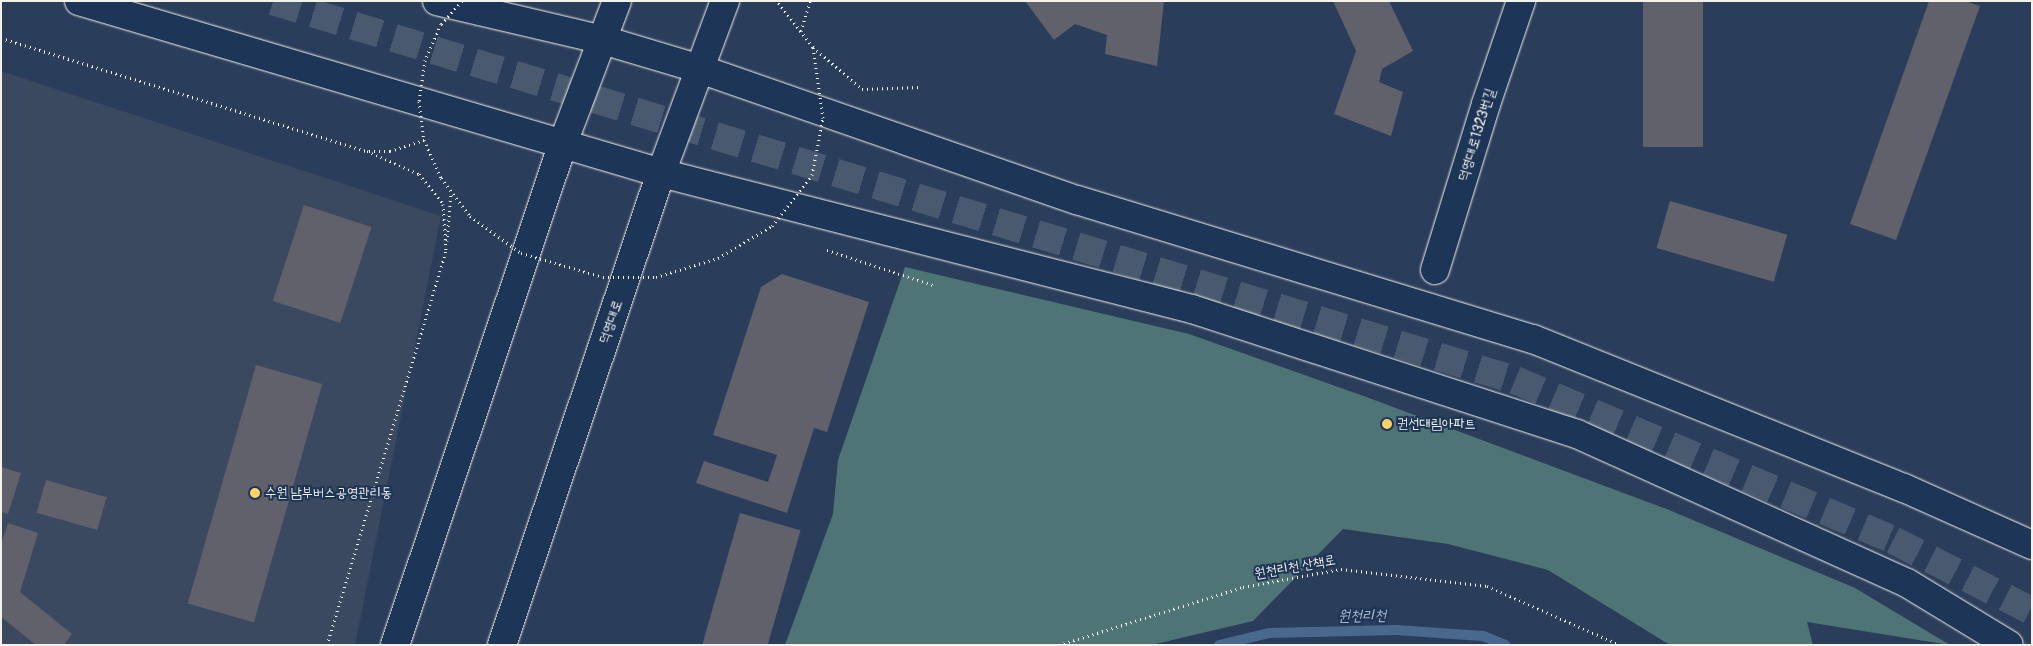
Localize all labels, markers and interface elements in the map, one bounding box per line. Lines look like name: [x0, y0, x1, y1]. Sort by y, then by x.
street label: 덕영대로1323번길: [1455, 87, 1499, 183]
street label: 덕영대로: [596, 298, 626, 346]
place label: 권선대림아파트: [1397, 416, 1476, 432]
marker: 권선대림아파트: [1381, 418, 1393, 430]
place label: 수원 남부버스공영관리동: [265, 485, 392, 501]
marker: 수원 남부버스공영관리동: [249, 487, 261, 499]
street label: 원천리천 산책로: [1253, 552, 1337, 582]
water label: 원천리천: [1338, 607, 1386, 625]

